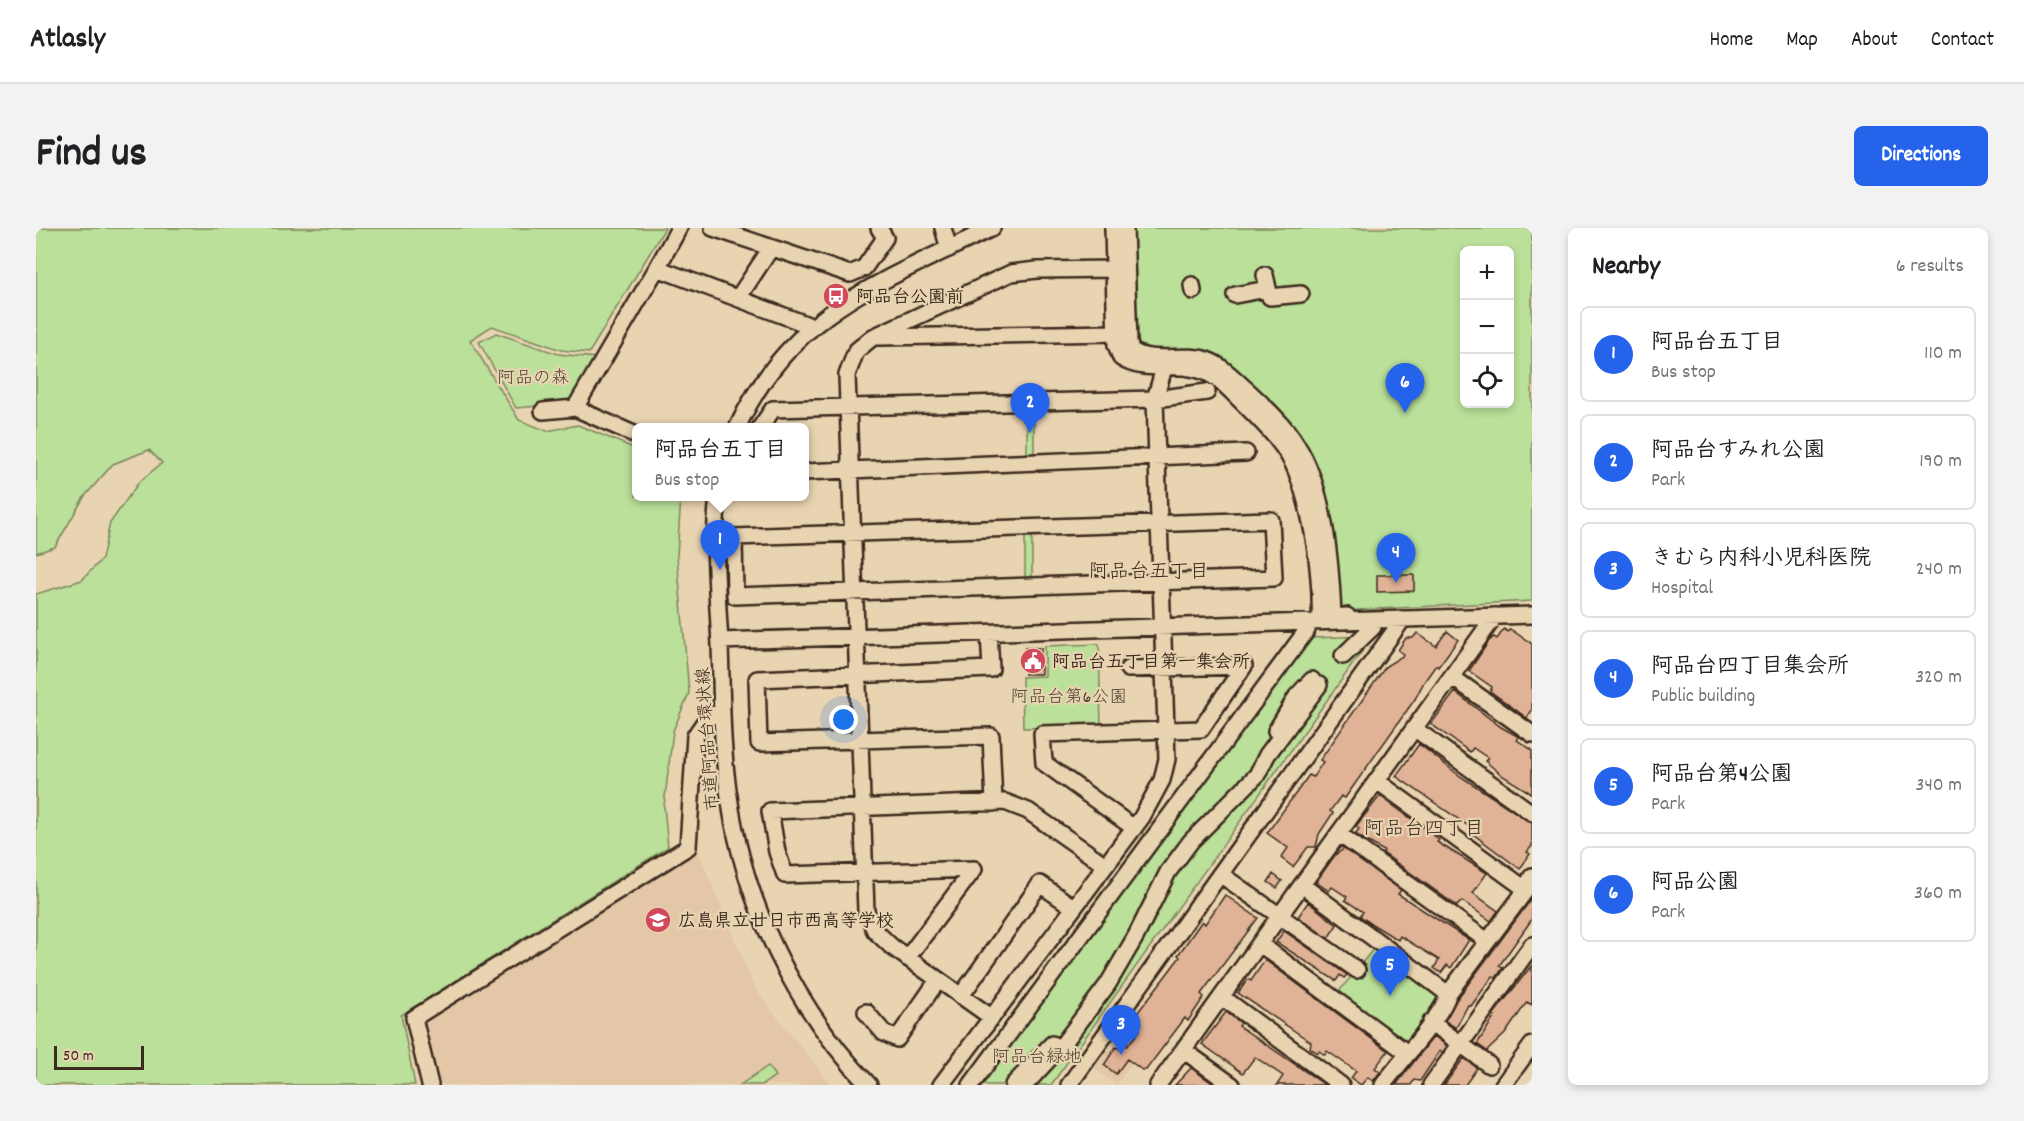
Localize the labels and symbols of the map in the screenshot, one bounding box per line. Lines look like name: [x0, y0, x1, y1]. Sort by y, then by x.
bus stop icon: 阿品台公園前: [821, 281, 851, 311]
place label: 阿品台公園前: [856, 286, 964, 311]
pin: 6: [1386, 364, 1424, 413]
park label: 阿品の森: [497, 367, 569, 392]
pin: 2: [1010, 384, 1050, 433]
pin: 1: [700, 520, 740, 570]
pin: 4: [1376, 534, 1416, 583]
district label: 阿品台五丁目: [1089, 559, 1209, 587]
public building icon: 阿品台五丁目第一集会所: [1018, 646, 1048, 676]
place label: 阿品台五丁目第一集会所: [1052, 651, 1250, 676]
street label: 市道阿品台環状線: [692, 666, 727, 812]
park label: 阿品台第6公園: [1011, 686, 1127, 711]
your location: [829, 705, 858, 734]
district label: 阿品台四丁目: [1364, 816, 1484, 844]
school or university icon: 広島県立廿日市西高等学校: [643, 905, 673, 935]
place label: 広島県立廿日市西高等学校: [678, 910, 894, 935]
pin: 5: [1370, 946, 1410, 996]
pin: 3: [1102, 1006, 1140, 1055]
scale bar: [54, 1043, 144, 1070]
park label: 阿品台緑地: [992, 1046, 1082, 1071]

